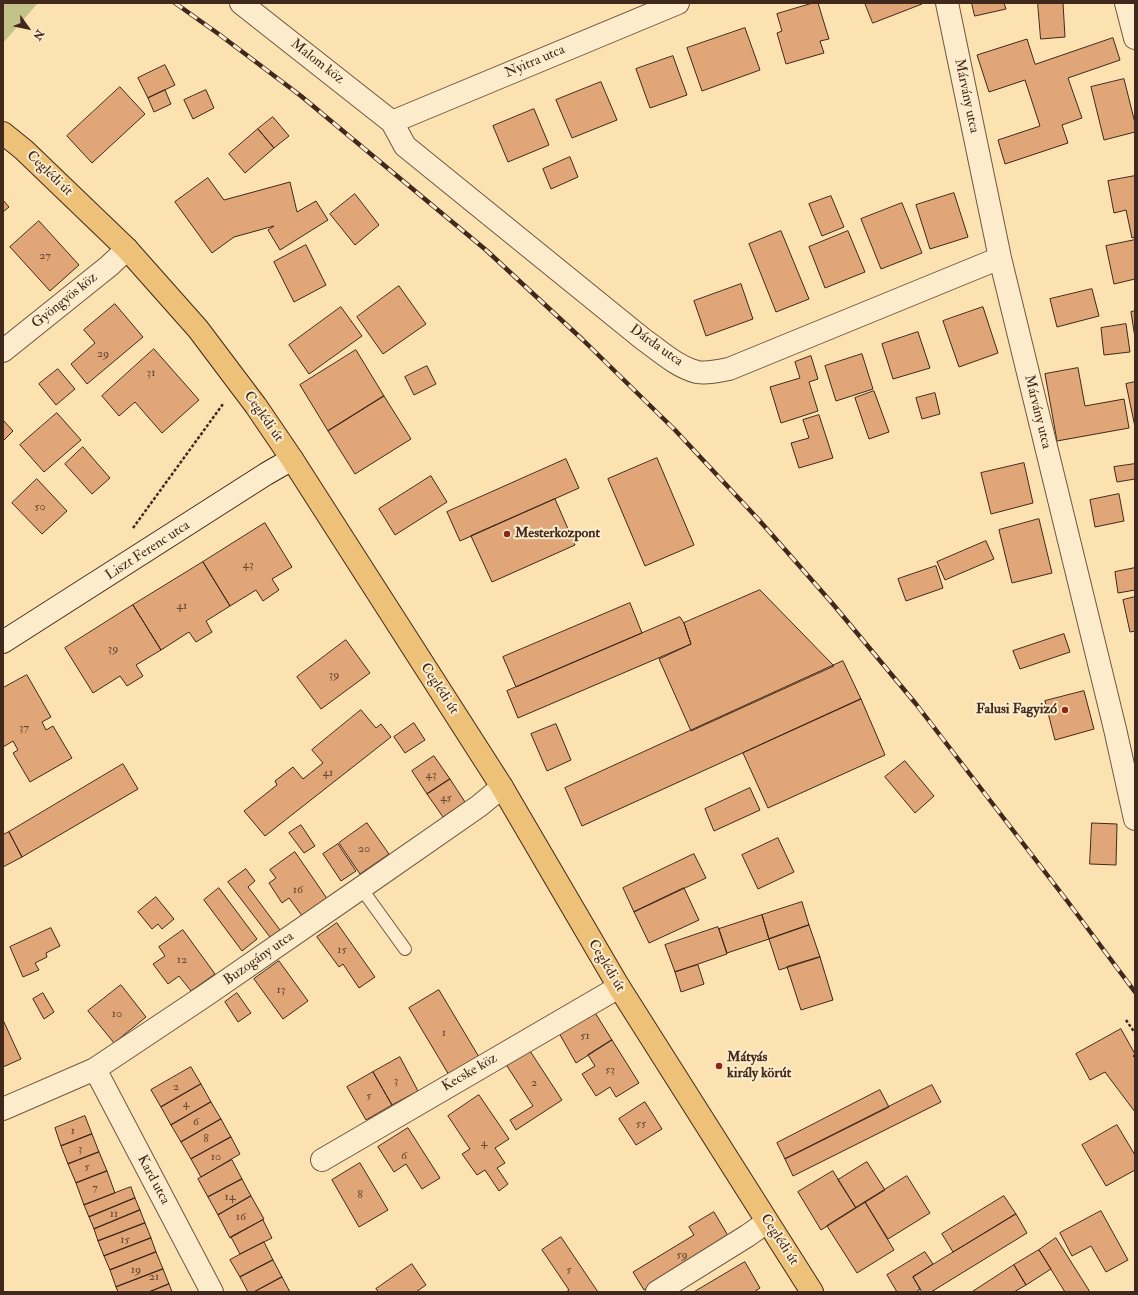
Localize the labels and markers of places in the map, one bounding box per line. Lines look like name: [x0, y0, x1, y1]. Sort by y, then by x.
place label: Mesterkozpont: [515, 526, 600, 542]
marker: Mesterkozpont: [502, 529, 512, 539]
place label: Falusi Fagyizó: [976, 702, 1057, 718]
marker: Falusi Fagyizó: [1060, 705, 1070, 715]
place label: Mátyás király körút: [727, 1050, 791, 1082]
marker: Mátyás király körút: [714, 1061, 724, 1071]

